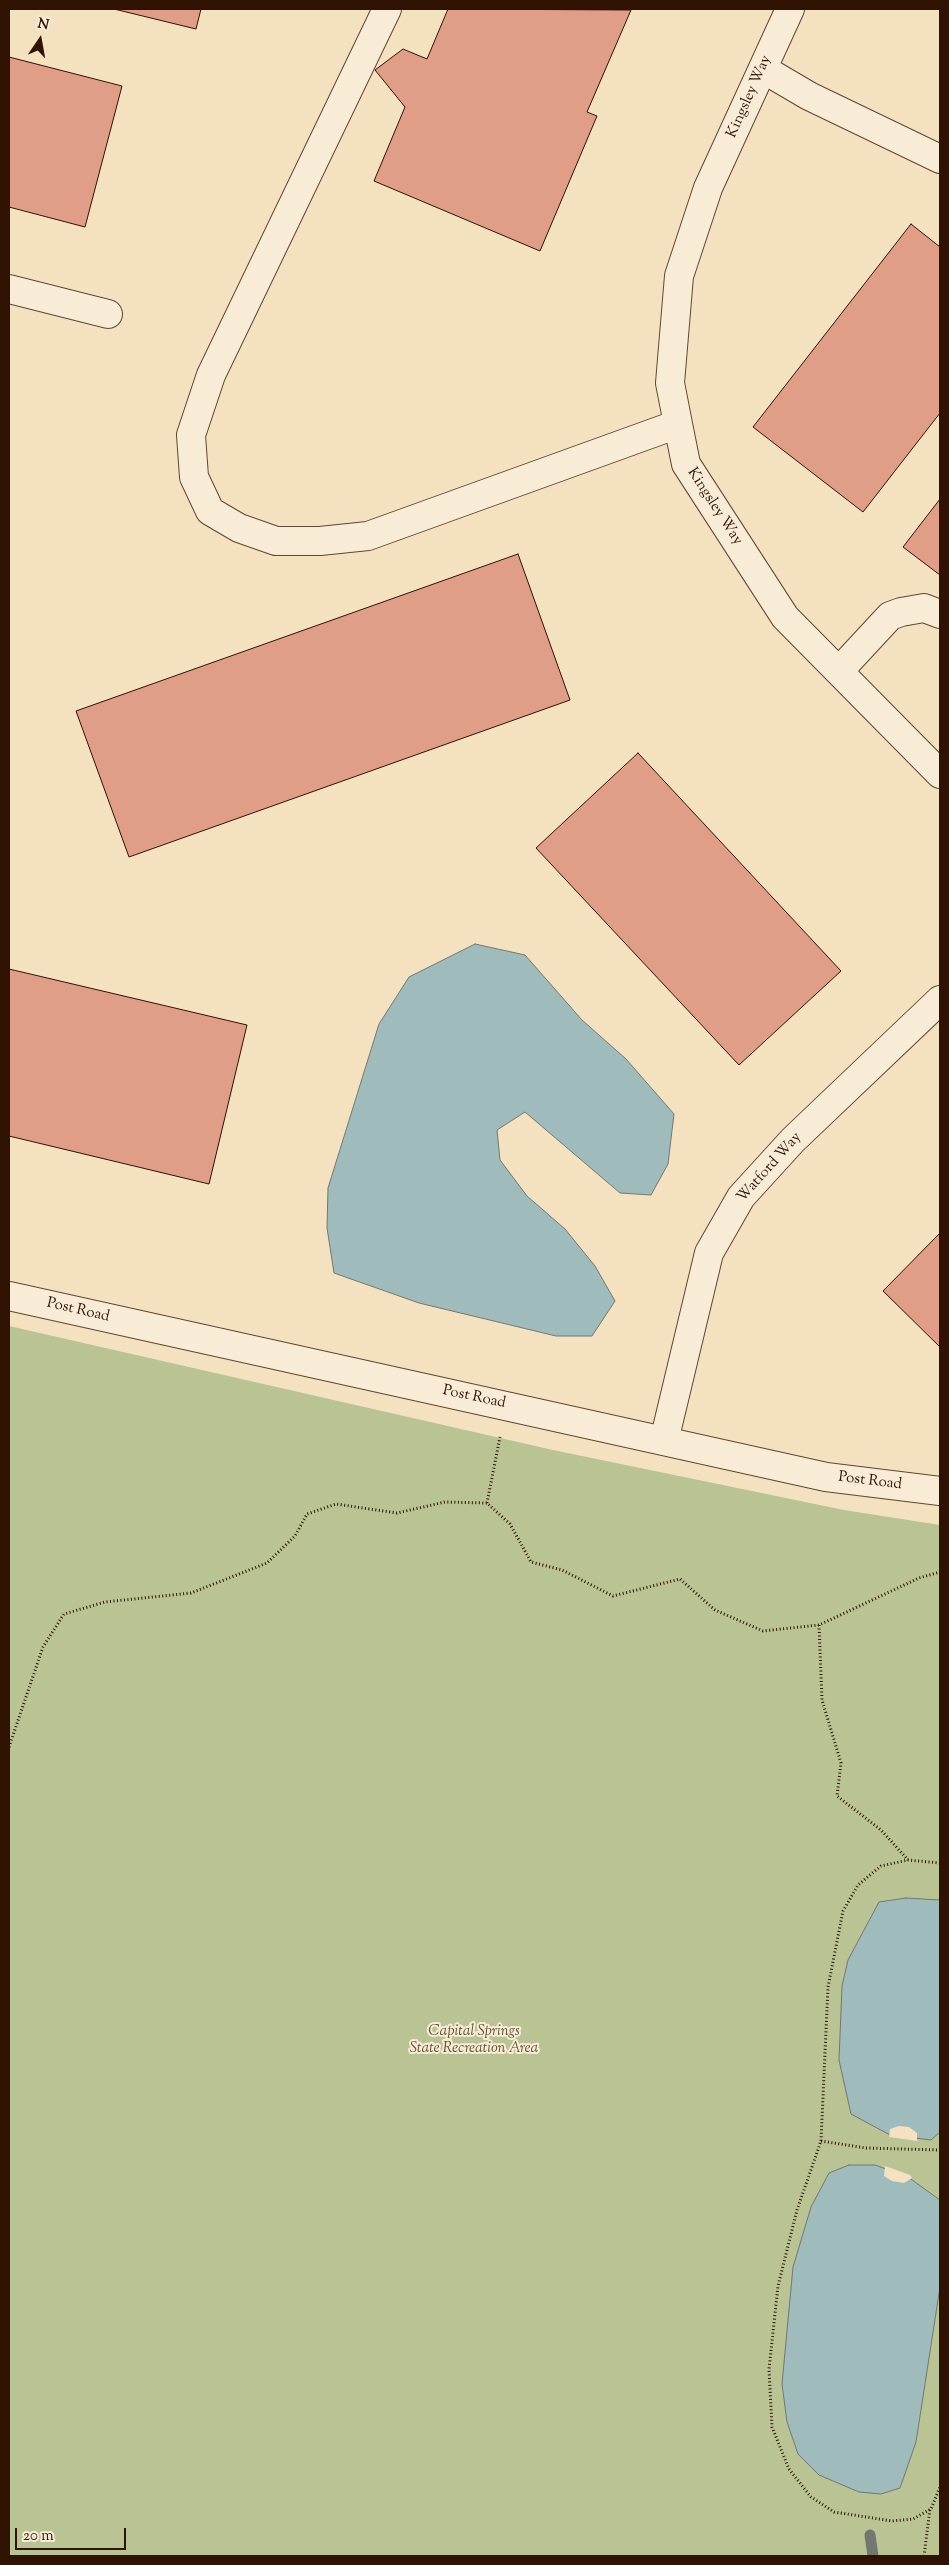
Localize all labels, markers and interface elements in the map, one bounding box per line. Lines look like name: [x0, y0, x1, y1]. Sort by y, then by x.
text: N: [36, 14, 51, 36]
north arrow: [15, 15, 65, 65]
street label: Kingsley Way: [724, 53, 776, 141]
street label: Kingsley Way: [682, 465, 746, 549]
street label: Watford Way: [734, 1129, 806, 1207]
street label: Post Road: [45, 1295, 111, 1327]
street label: Post Road: [441, 1383, 507, 1413]
street label: Post Road: [837, 1469, 903, 1495]
park label: Capital Springs State Recreation Area: [410, 2023, 538, 2058]
scale bar: [18, 2518, 129, 2550]
text: 20 m: [23, 2526, 54, 2547]

